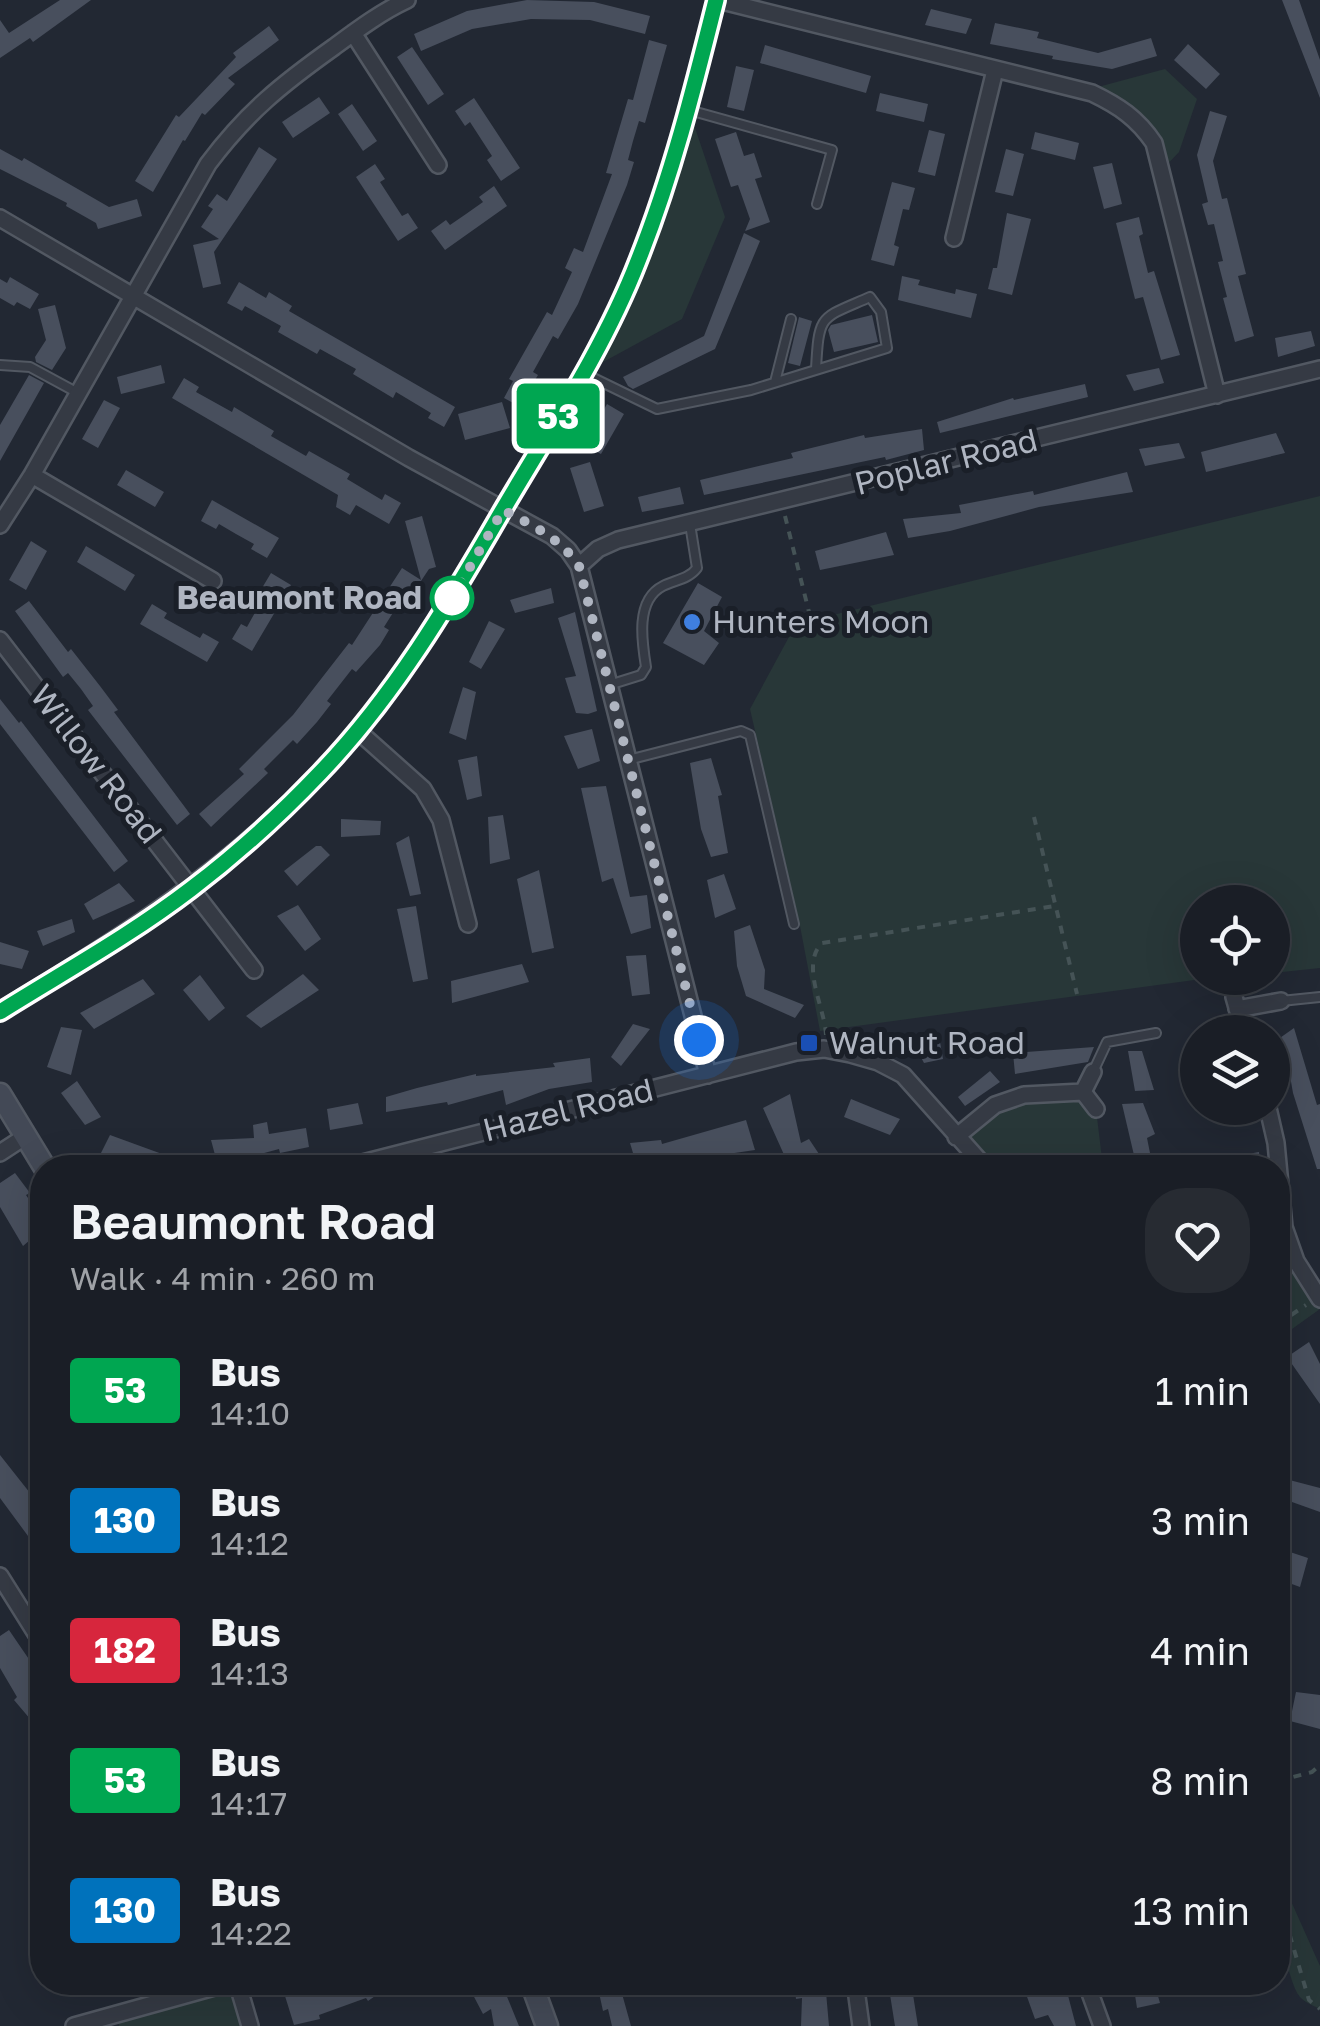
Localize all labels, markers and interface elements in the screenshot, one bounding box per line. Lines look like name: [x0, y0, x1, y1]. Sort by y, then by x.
line badge: 53: [513, 384, 603, 448]
text: 53: [537, 395, 579, 437]
street label: Poplar Road: [851, 420, 1041, 502]
marker: Beaumont Road: [431, 577, 473, 619]
place label: Beaumont Road: [176, 578, 422, 616]
place label: Hunters Moon: [712, 602, 929, 640]
marker: Hunters Moon: [681, 611, 703, 633]
street label: Willow Road: [23, 677, 170, 850]
map controls: [1180, 885, 1290, 1125]
button: locate: [1180, 885, 1290, 995]
your location: [674, 1015, 724, 1065]
button: layers: [1180, 1015, 1290, 1125]
place label: Walnut Road: [829, 1023, 1025, 1061]
marker: Walnut Road: [798, 1032, 820, 1054]
street label: Hazel Road: [479, 1070, 657, 1149]
button: heart: [1145, 1188, 1250, 1293]
text: Beaumont Road: [70, 1192, 436, 1250]
text: Walk · 4 min · 260 m: [70, 1259, 375, 1297]
text: Bus: [210, 1349, 281, 1394]
text: 1 min: [1155, 1368, 1250, 1413]
text: 53: [104, 1369, 146, 1411]
text: 14:10: [210, 1394, 290, 1432]
text: Bus: [210, 1479, 281, 1524]
text: 3 min: [1151, 1498, 1250, 1543]
text: 130: [94, 1499, 156, 1541]
text: 14:12: [210, 1524, 289, 1562]
text: Bus: [210, 1609, 281, 1654]
text: 4 min: [1150, 1628, 1250, 1673]
text: 182: [94, 1629, 156, 1671]
text: 14:13: [210, 1654, 289, 1692]
text: Bus: [210, 1739, 281, 1784]
text: 8 min: [1150, 1758, 1250, 1803]
text: 53: [104, 1759, 146, 1801]
text: 14:17: [210, 1784, 287, 1822]
text: Bus: [210, 1869, 281, 1914]
text: 13 min: [1133, 1888, 1250, 1933]
text: 130: [94, 1889, 156, 1931]
text: 14:22: [210, 1914, 292, 1952]

